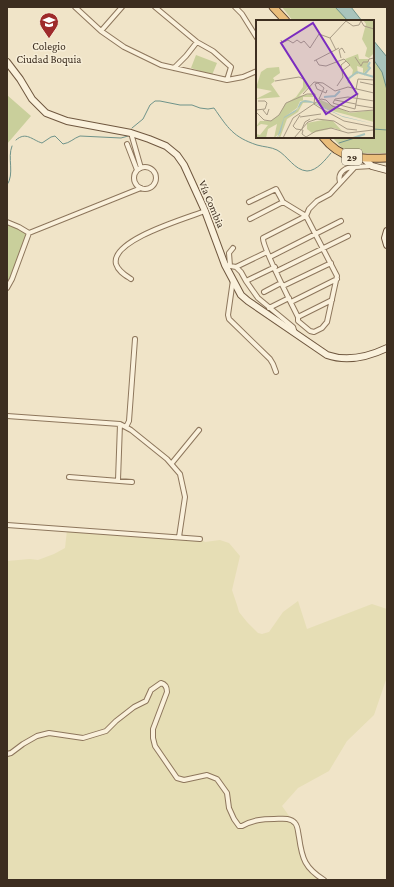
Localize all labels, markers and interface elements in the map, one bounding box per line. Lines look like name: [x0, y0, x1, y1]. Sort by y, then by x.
school or university icon: Colegio Ciudad Boquia: [38, 11, 60, 39]
inset map: [256, 20, 374, 138]
place label: Colegio Ciudad Boquia: [17, 40, 81, 66]
road number: 29: [342, 149, 362, 165]
street label: Vía Combia: [197, 178, 227, 230]

